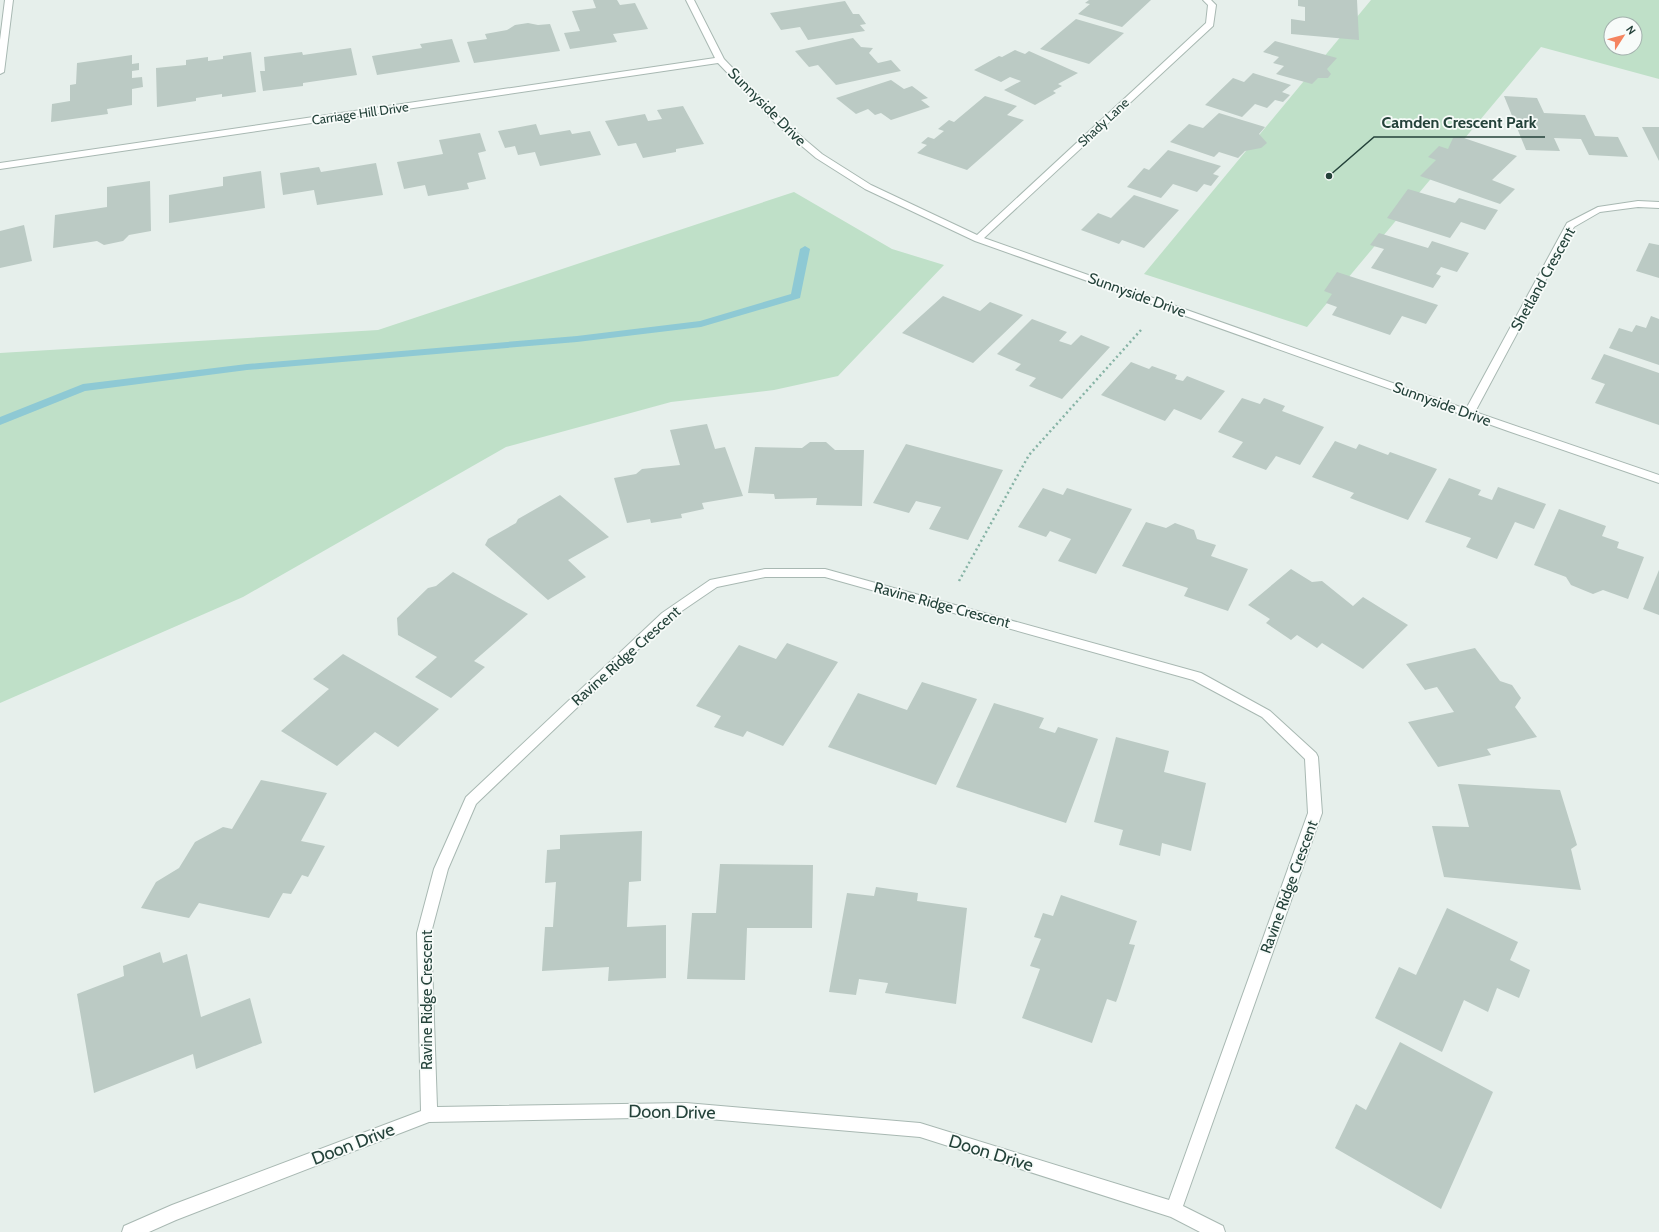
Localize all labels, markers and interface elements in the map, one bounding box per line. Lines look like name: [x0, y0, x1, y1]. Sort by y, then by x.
north arrow: [1603, 16, 1643, 56]
text: N: [1623, 23, 1639, 37]
street label: Sunnyside Drive: [724, 64, 810, 150]
street label: Shady Lane: [1074, 94, 1132, 150]
street label: Carriage Hill Drive: [311, 98, 410, 128]
callout: Camden Crescent Park: [1374, 109, 1545, 137]
text: Camden Crescent Park: [1382, 113, 1537, 132]
street label: Shetland Crescent: [1507, 224, 1579, 334]
street label: Sunnyside Drive: [1086, 269, 1189, 321]
street label: Sunnyside Drive: [1391, 378, 1494, 430]
street label: Ravine Ridge Crescent: [872, 578, 1012, 632]
street label: Ravine Ridge Crescent: [568, 602, 684, 710]
street label: Ravine Ridge Crescent: [1257, 818, 1321, 956]
street label: Ravine Ridge Crescent: [418, 930, 436, 1070]
street label: Doon Drive: [628, 1100, 716, 1124]
street label: Doon Drive: [308, 1118, 398, 1170]
street label: Doon Drive: [946, 1130, 1036, 1176]

